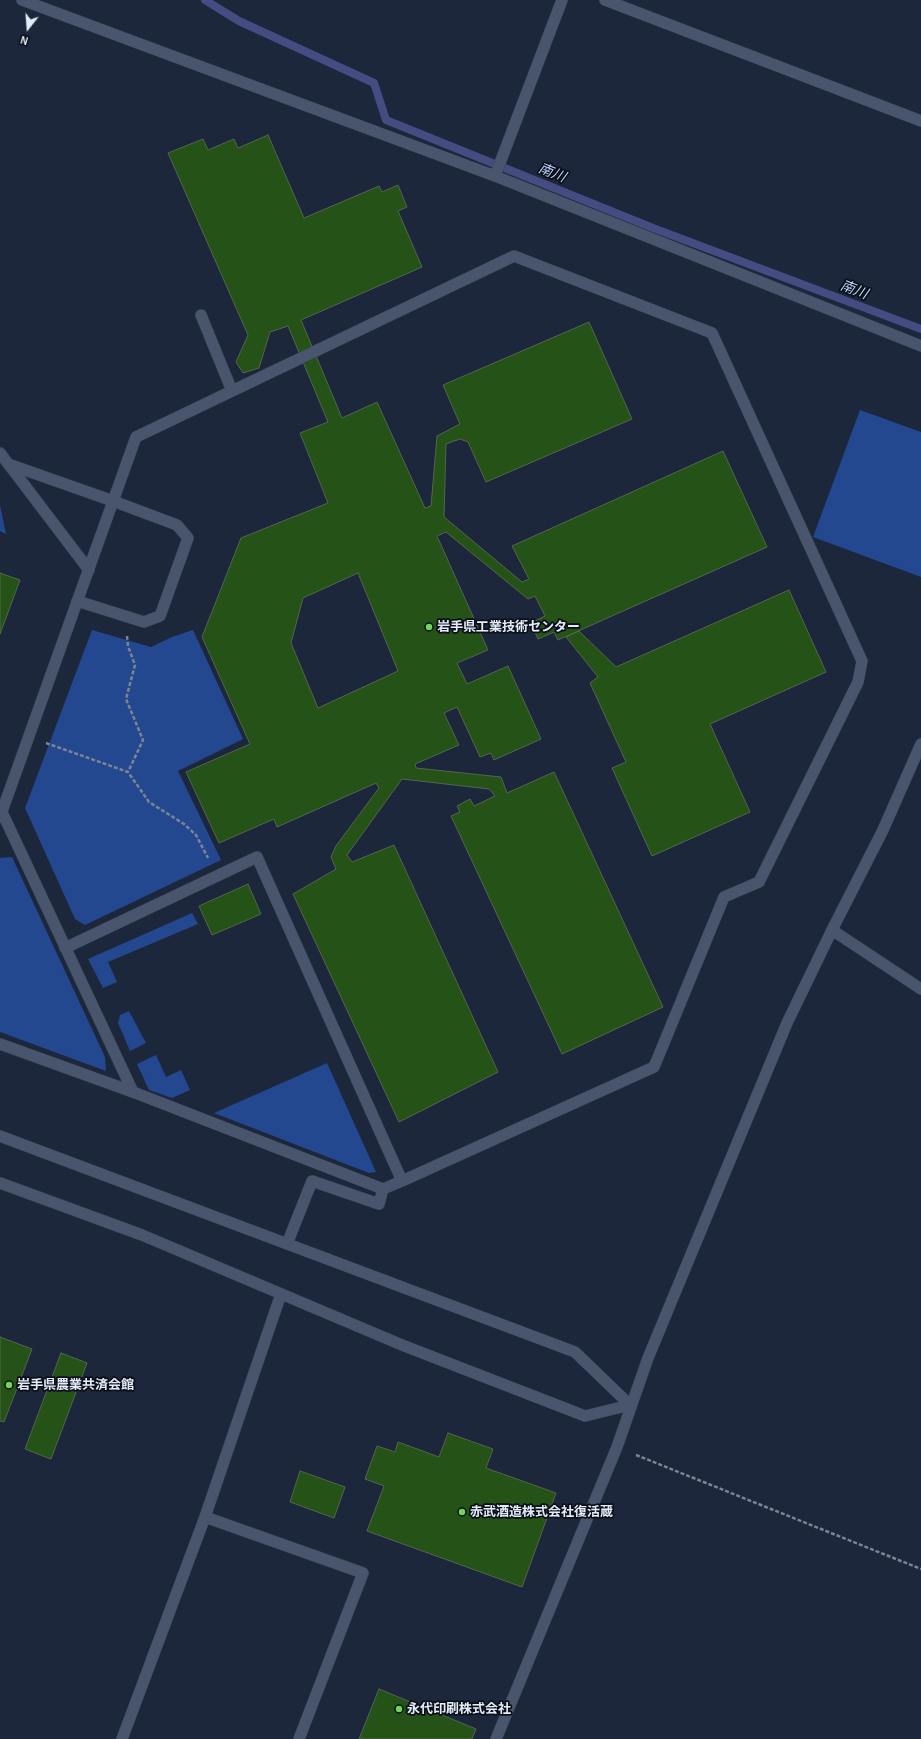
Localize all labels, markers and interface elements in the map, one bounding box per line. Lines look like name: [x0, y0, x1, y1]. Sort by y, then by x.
north arrow: [8, 8, 48, 48]
text: N: [19, 33, 30, 47]
water label: 南川: [536, 160, 568, 186]
water label: 南川: [838, 277, 870, 303]
place label: 岩手県工業技術センター: [437, 619, 580, 635]
marker: 岩手県工業技術センター: [424, 622, 434, 632]
place label: 岩手県農業共済会館: [17, 1377, 134, 1393]
marker: 岩手県農業共済会館: [4, 1380, 14, 1390]
place label: 赤武酒造株式会社復活蔵: [470, 1504, 613, 1520]
marker: 赤武酒造株式会社復活蔵: [457, 1507, 467, 1517]
place label: 永代印刷株式会社: [407, 1701, 511, 1717]
marker: 永代印刷株式会社: [394, 1704, 404, 1714]

